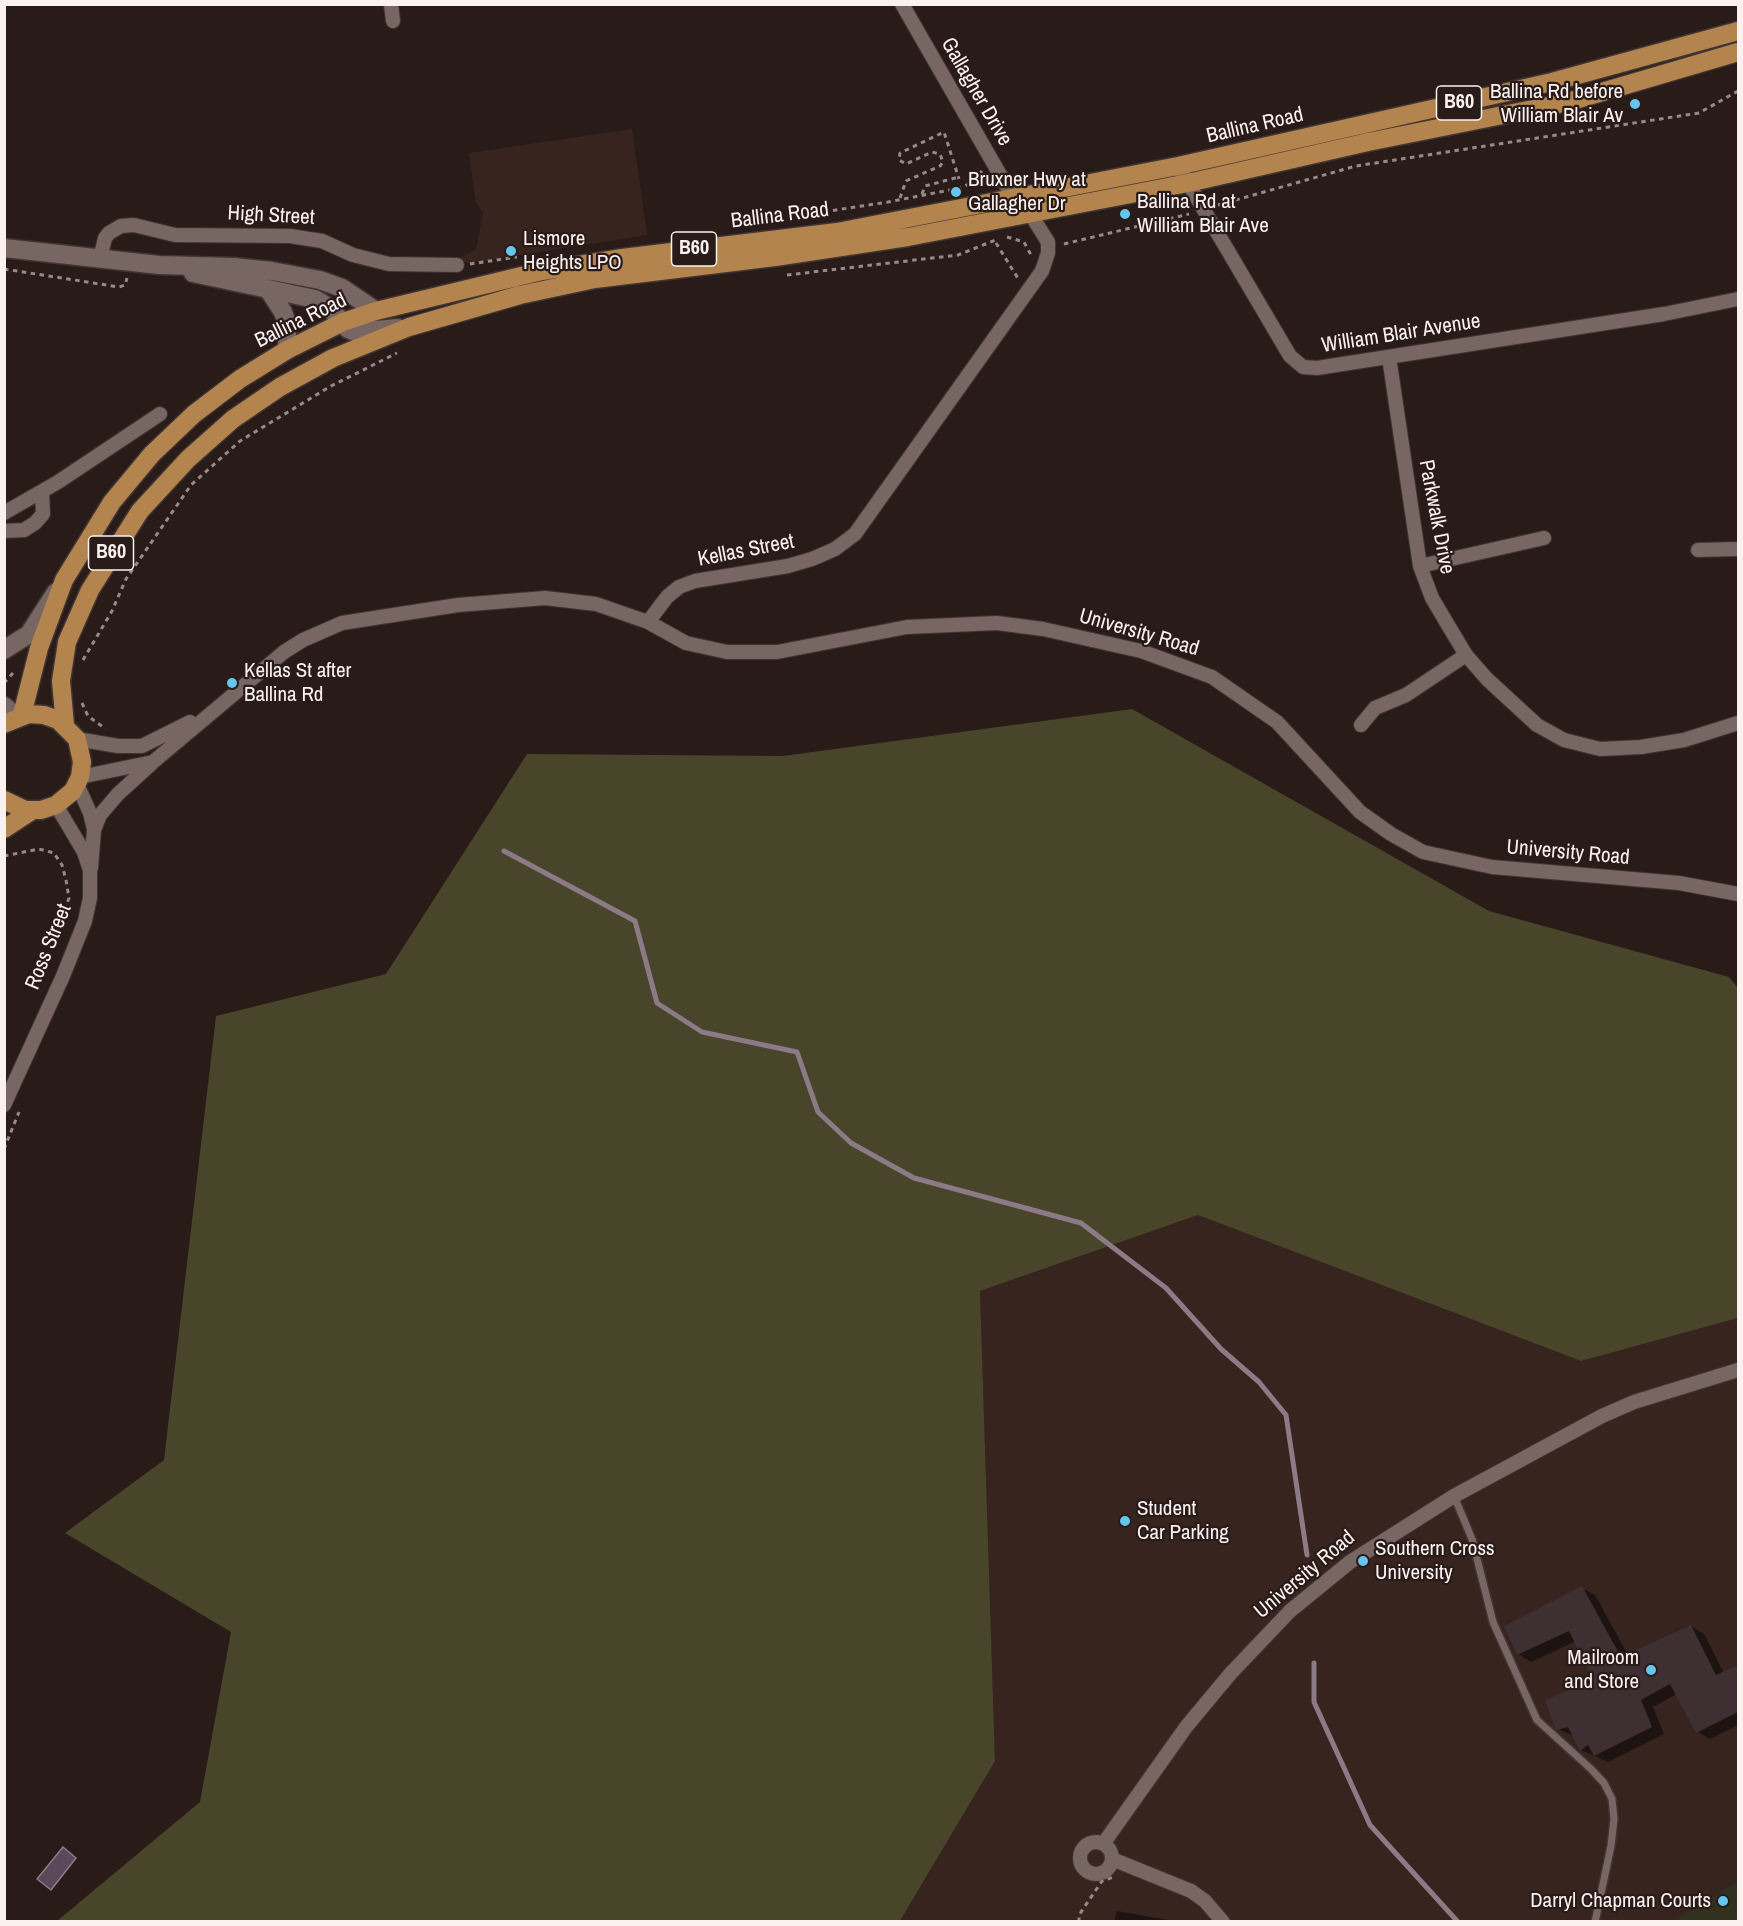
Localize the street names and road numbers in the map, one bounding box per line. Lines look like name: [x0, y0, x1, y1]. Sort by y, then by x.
street label: Gallagher Drive: [935, 33, 1017, 151]
road number: B60: [1436, 86, 1482, 120]
street label: Ballina Road: [1204, 103, 1306, 149]
street label: Ballina Road: [730, 197, 830, 235]
street label: High Street: [227, 201, 315, 231]
road number: B60: [672, 232, 716, 266]
street label: Ballina Road: [251, 288, 351, 354]
street label: William Blair Avenue: [1320, 309, 1482, 359]
street label: Parkwalk Drive: [1413, 458, 1459, 576]
street label: Kellas Street: [696, 529, 796, 573]
road number: B60: [88, 536, 134, 570]
street label: University Road: [1076, 604, 1202, 662]
street label: University Road: [1505, 835, 1631, 871]
street label: Ross Street: [20, 901, 78, 993]
street label: University Road: [1250, 1526, 1360, 1624]

